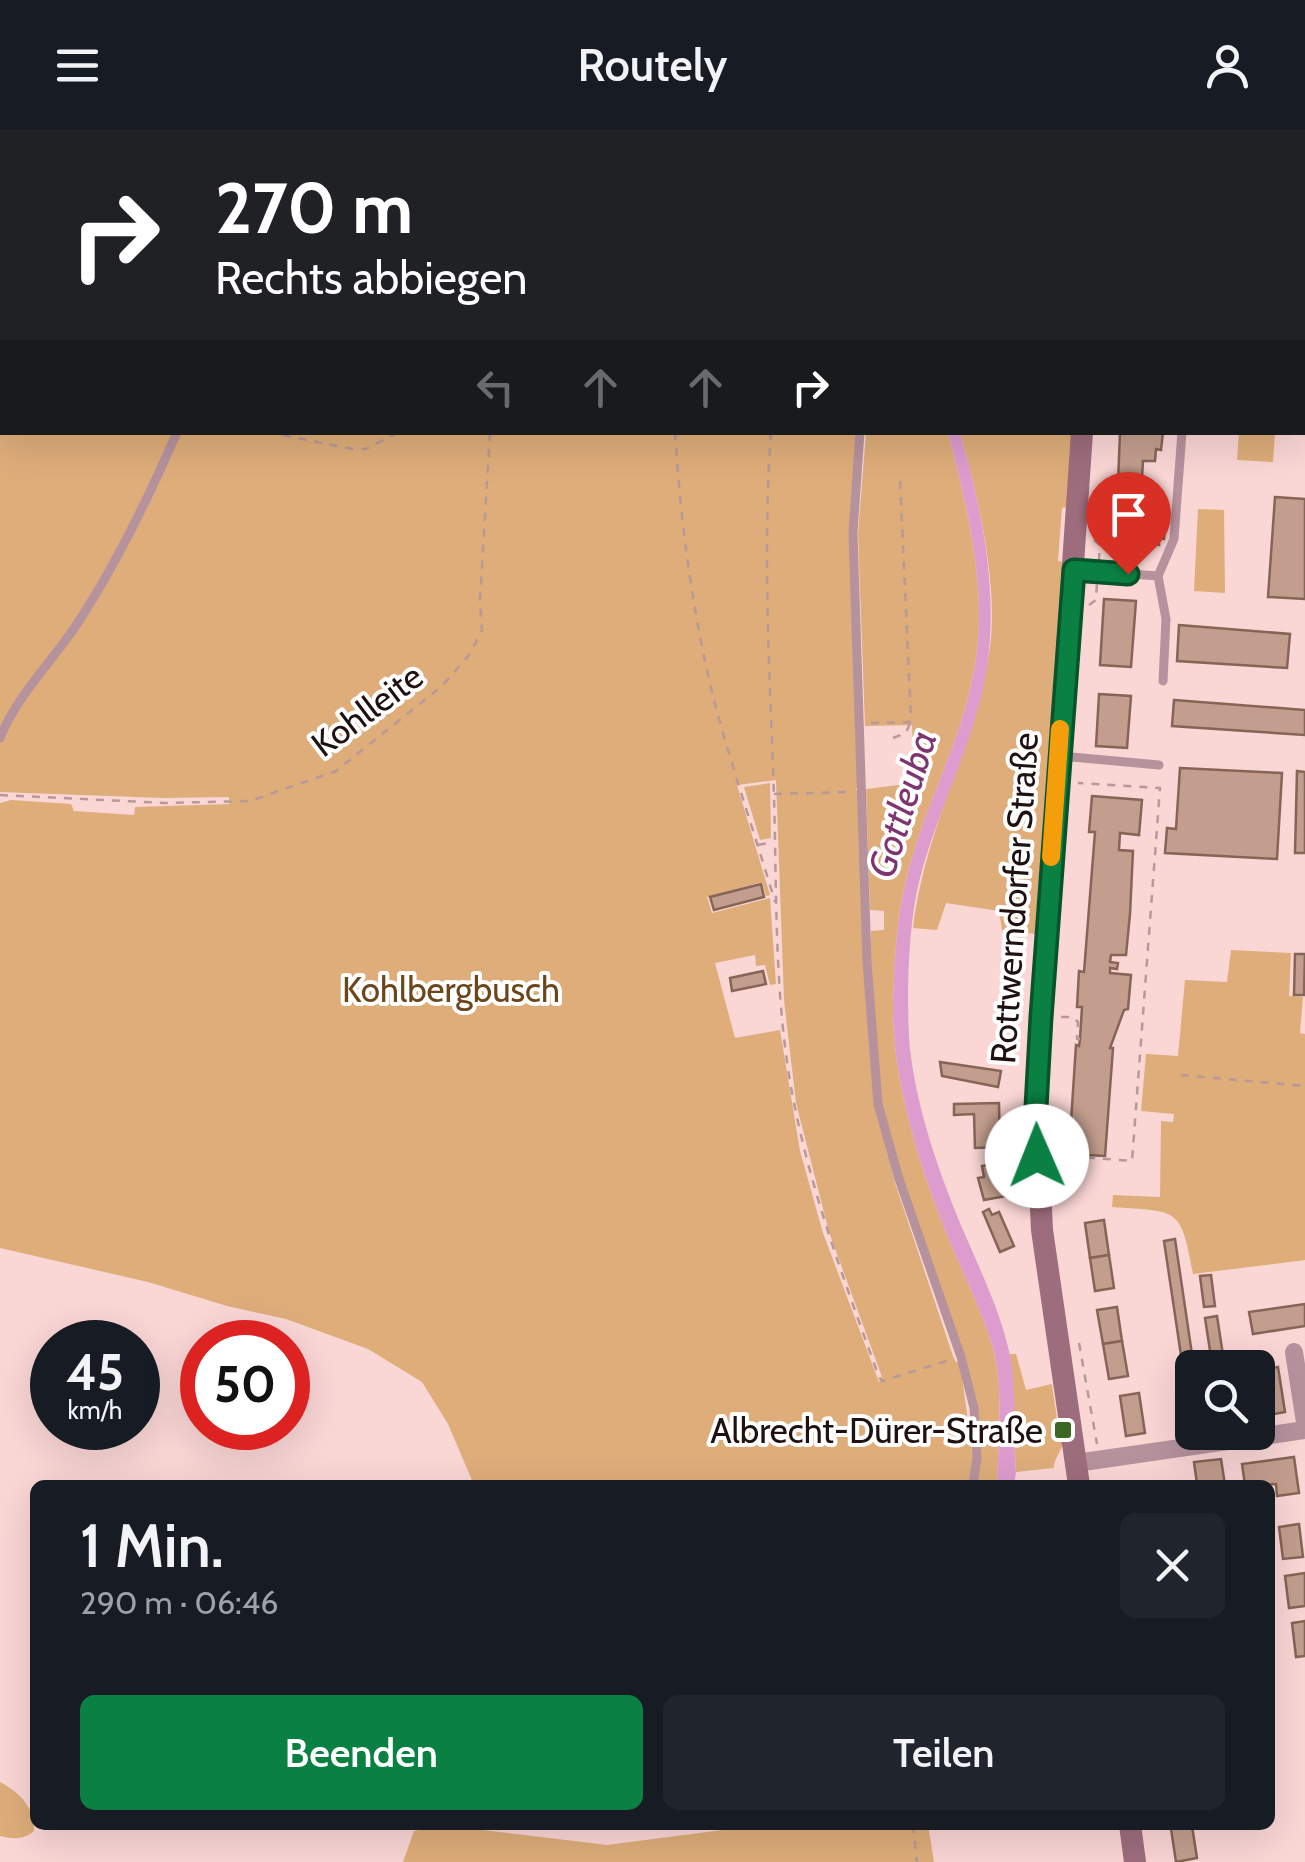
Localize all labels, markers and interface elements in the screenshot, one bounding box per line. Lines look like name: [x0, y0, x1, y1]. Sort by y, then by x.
icon: menu: [50, 38, 105, 93]
text: Routely: [578, 38, 727, 92]
icon: person: [1200, 38, 1255, 93]
text: 270 m: [215, 165, 413, 251]
icon: right: [50, 170, 180, 300]
text: Rechts abbiegen: [215, 251, 527, 305]
icon: left: [468, 360, 523, 415]
icon: ahead: [573, 360, 628, 415]
icon: ahead: [678, 360, 733, 415]
icon: right: [783, 360, 838, 415]
pin: [1086, 472, 1171, 575]
icon: arrive: [1101, 487, 1156, 542]
street label: Kohlleite: [303, 654, 431, 766]
water label: Gottleuba: [857, 725, 947, 883]
street label: Rottwerndorfer Straße: [981, 731, 1047, 1065]
park label: Kohlbergbusch: [342, 968, 560, 1011]
position arrow: [985, 1104, 1089, 1208]
speed limit sign: 50: [180, 1320, 310, 1450]
text: 45: [66, 1342, 124, 1403]
map controls: [1175, 1350, 1275, 1450]
button: search: [1175, 1350, 1275, 1450]
text: km/h: [68, 1395, 122, 1425]
place label: Albrecht-Dürer-Straße: [710, 1409, 1043, 1452]
marker: Albrecht-Dürer-Straße: [1052, 1419, 1074, 1441]
text: 1 Min.: [80, 1509, 224, 1582]
button: close: [1120, 1513, 1225, 1618]
text: 290 m · 06:46: [80, 1583, 278, 1622]
button: Beenden: [80, 1695, 643, 1810]
button: Teilen: [663, 1695, 1225, 1810]

